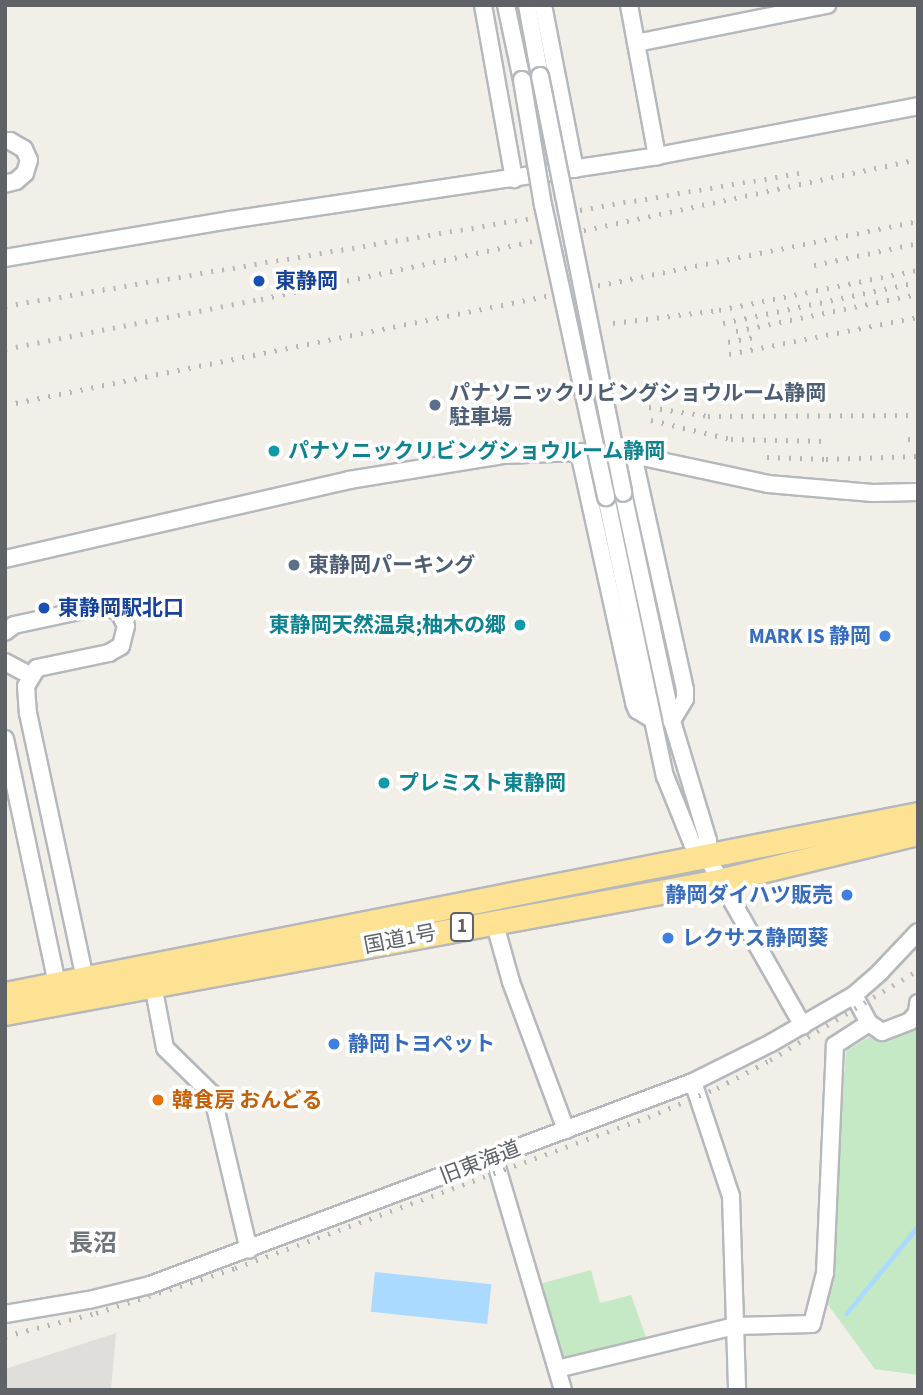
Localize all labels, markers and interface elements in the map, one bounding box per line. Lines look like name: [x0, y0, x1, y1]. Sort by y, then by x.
place label: 東静岡: [275, 268, 338, 294]
marker: 東静岡: [249, 271, 269, 291]
place label: パナソニックリビングショウルーム静岡 駐車場: [449, 380, 827, 430]
marker: パナソニックリビングショウルーム静岡 駐車場: [427, 397, 443, 413]
place label: パナソニックリビングショウルーム静岡: [288, 438, 666, 464]
marker: パナソニックリビングショウルーム静岡: [266, 443, 282, 459]
place label: 東静岡パーキング: [308, 552, 476, 578]
marker: 東静岡パーキング: [286, 557, 302, 573]
place label: 東静岡駅北口: [58, 595, 184, 621]
marker: 東静岡駅北口: [36, 600, 52, 616]
place label: 東静岡天然温泉;柚木の郷: [269, 612, 506, 638]
marker: 東静岡天然温泉;柚木の郷: [512, 617, 528, 633]
place label: MARK IS 静岡: [749, 623, 871, 649]
marker: MARK IS 静岡: [877, 628, 893, 644]
place label: プレミスト東静岡: [398, 770, 566, 796]
marker: プレミスト東静岡: [376, 775, 392, 791]
place label: 静岡ダイハツ販売: [665, 882, 833, 908]
marker: 静岡ダイハツ販売: [839, 887, 855, 903]
road number: 1: [450, 911, 474, 942]
street label: 国道1号: [362, 920, 438, 958]
place label: レクサス静岡葵: [682, 925, 829, 951]
marker: レクサス静岡葵: [660, 930, 676, 946]
place label: 静岡トヨペット: [348, 1031, 495, 1057]
marker: 静岡トヨペット: [326, 1036, 342, 1052]
place label: 韓食房 おんどる: [172, 1087, 323, 1113]
marker: 韓食房 おんどる: [150, 1092, 166, 1108]
street label: 旧東海道: [436, 1135, 524, 1189]
district label: 長沼: [69, 1230, 117, 1258]

